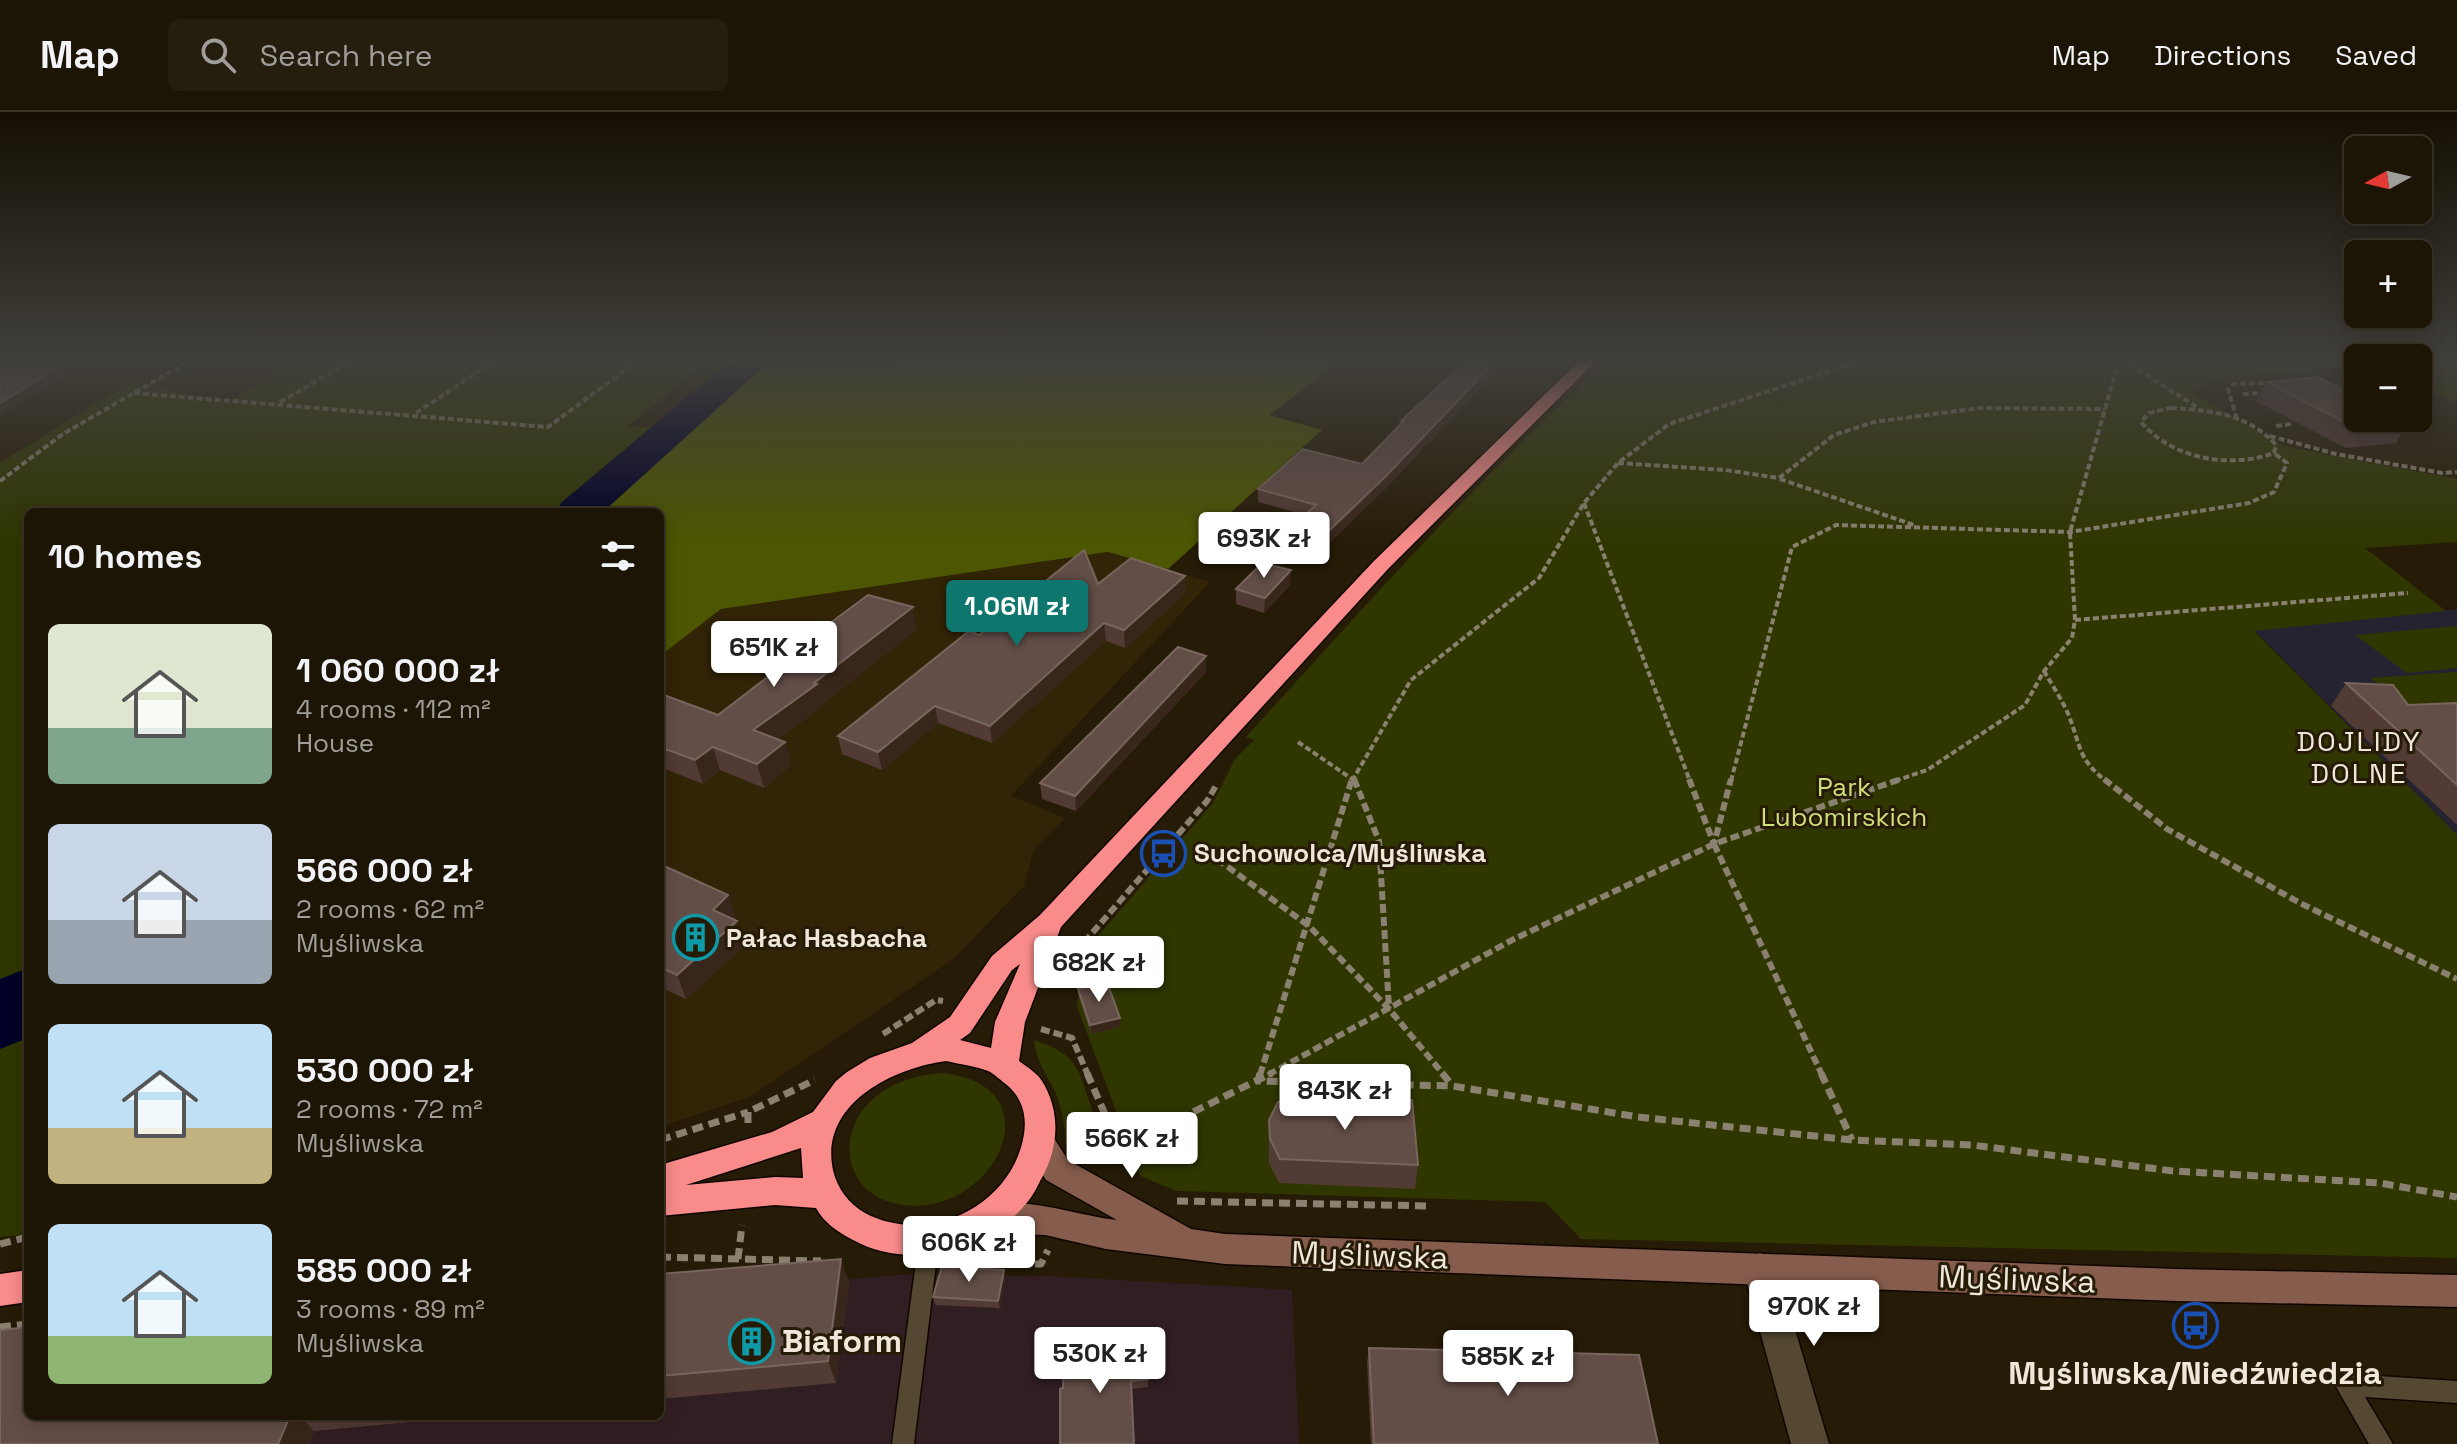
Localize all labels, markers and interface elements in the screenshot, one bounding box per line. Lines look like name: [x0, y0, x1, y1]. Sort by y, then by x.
search box: [168, 19, 728, 91]
text: Map: [40, 31, 120, 79]
icon: search: [196, 33, 240, 77]
text: Search here: [260, 36, 433, 75]
text: Map: [2052, 37, 2110, 73]
text: Directions: [2154, 37, 2291, 73]
text: Saved: [2335, 37, 2417, 73]
north arrow: [2344, 136, 2432, 224]
map controls: [2344, 136, 2432, 432]
button: +: [2344, 240, 2432, 328]
button: −: [2344, 344, 2432, 432]
pin: 693K zł: [1190, 512, 1338, 580]
text: 693K zł: [1217, 521, 1311, 555]
icon: filters: [596, 534, 640, 578]
text: 10 homes: [48, 535, 202, 578]
pin: 1.06M zł: [934, 580, 1100, 648]
text: 1.06M zł: [964, 589, 1070, 623]
pin: 651K zł: [700, 621, 848, 689]
text: 651K zł: [729, 630, 819, 664]
text: 1 060 000 zł: [296, 649, 500, 692]
icon: home: [112, 656, 208, 752]
text: 4 rooms · 112 m²: [296, 692, 491, 726]
district label: DOJLIDY DOLNE: [2297, 723, 2421, 791]
text: House: [296, 726, 374, 760]
park label: Park Lubomirskich: [1761, 770, 1927, 834]
bus stop icon: Suchowolca/Myśliwska: [1139, 829, 1187, 877]
place label: Suchowolca/Myśliwska: [1194, 836, 1486, 870]
text: 566 000 zł: [296, 849, 473, 892]
icon: home: [112, 856, 208, 952]
text: 2 rooms · 62 m²: [296, 892, 484, 926]
building icon: Pałac Hasbacha: [671, 914, 719, 962]
place label: Pałac Hasbacha: [726, 921, 927, 955]
text: Myśliwska: [296, 926, 424, 960]
pin: 682K zł: [1025, 936, 1173, 1004]
text: 682K zł: [1052, 945, 1146, 979]
text: 530 000 zł: [296, 1049, 474, 1092]
icon: home: [112, 1056, 208, 1152]
pin: 843K zł: [1271, 1064, 1419, 1132]
text: 843K zł: [1298, 1073, 1392, 1107]
text: 2 rooms · 72 m²: [296, 1092, 483, 1126]
pin: 566K zł: [1058, 1112, 1206, 1180]
text: 566K zł: [1085, 1121, 1179, 1155]
text: Myśliwska: [296, 1126, 424, 1160]
pin: 606K zł: [895, 1216, 1043, 1284]
text: 606K zł: [921, 1225, 1017, 1259]
street label: Myśliwska: [1291, 1232, 1449, 1278]
text: 585 000 zł: [296, 1249, 472, 1292]
icon: home: [112, 1256, 208, 1352]
street label: Myśliwska: [1938, 1256, 2096, 1302]
pin: 970K zł: [1740, 1280, 1888, 1348]
text: 970K zł: [1767, 1289, 1861, 1323]
text: 3 rooms · 89 m²: [296, 1292, 485, 1326]
bus stop icon: Myśliwska/Niedźwiedzia: [2171, 1302, 2219, 1350]
building icon: Biaform: [727, 1317, 775, 1365]
place label: Biaform: [782, 1321, 902, 1361]
text: Myśliwska: [296, 1326, 424, 1360]
pin: 530K zł: [1026, 1327, 1174, 1395]
pin: 585K zł: [1434, 1330, 1582, 1398]
text: 530K zł: [1052, 1336, 1148, 1370]
text: 585K zł: [1461, 1339, 1555, 1373]
place label: Myśliwska/Niedźwiedzia: [2008, 1353, 2382, 1393]

